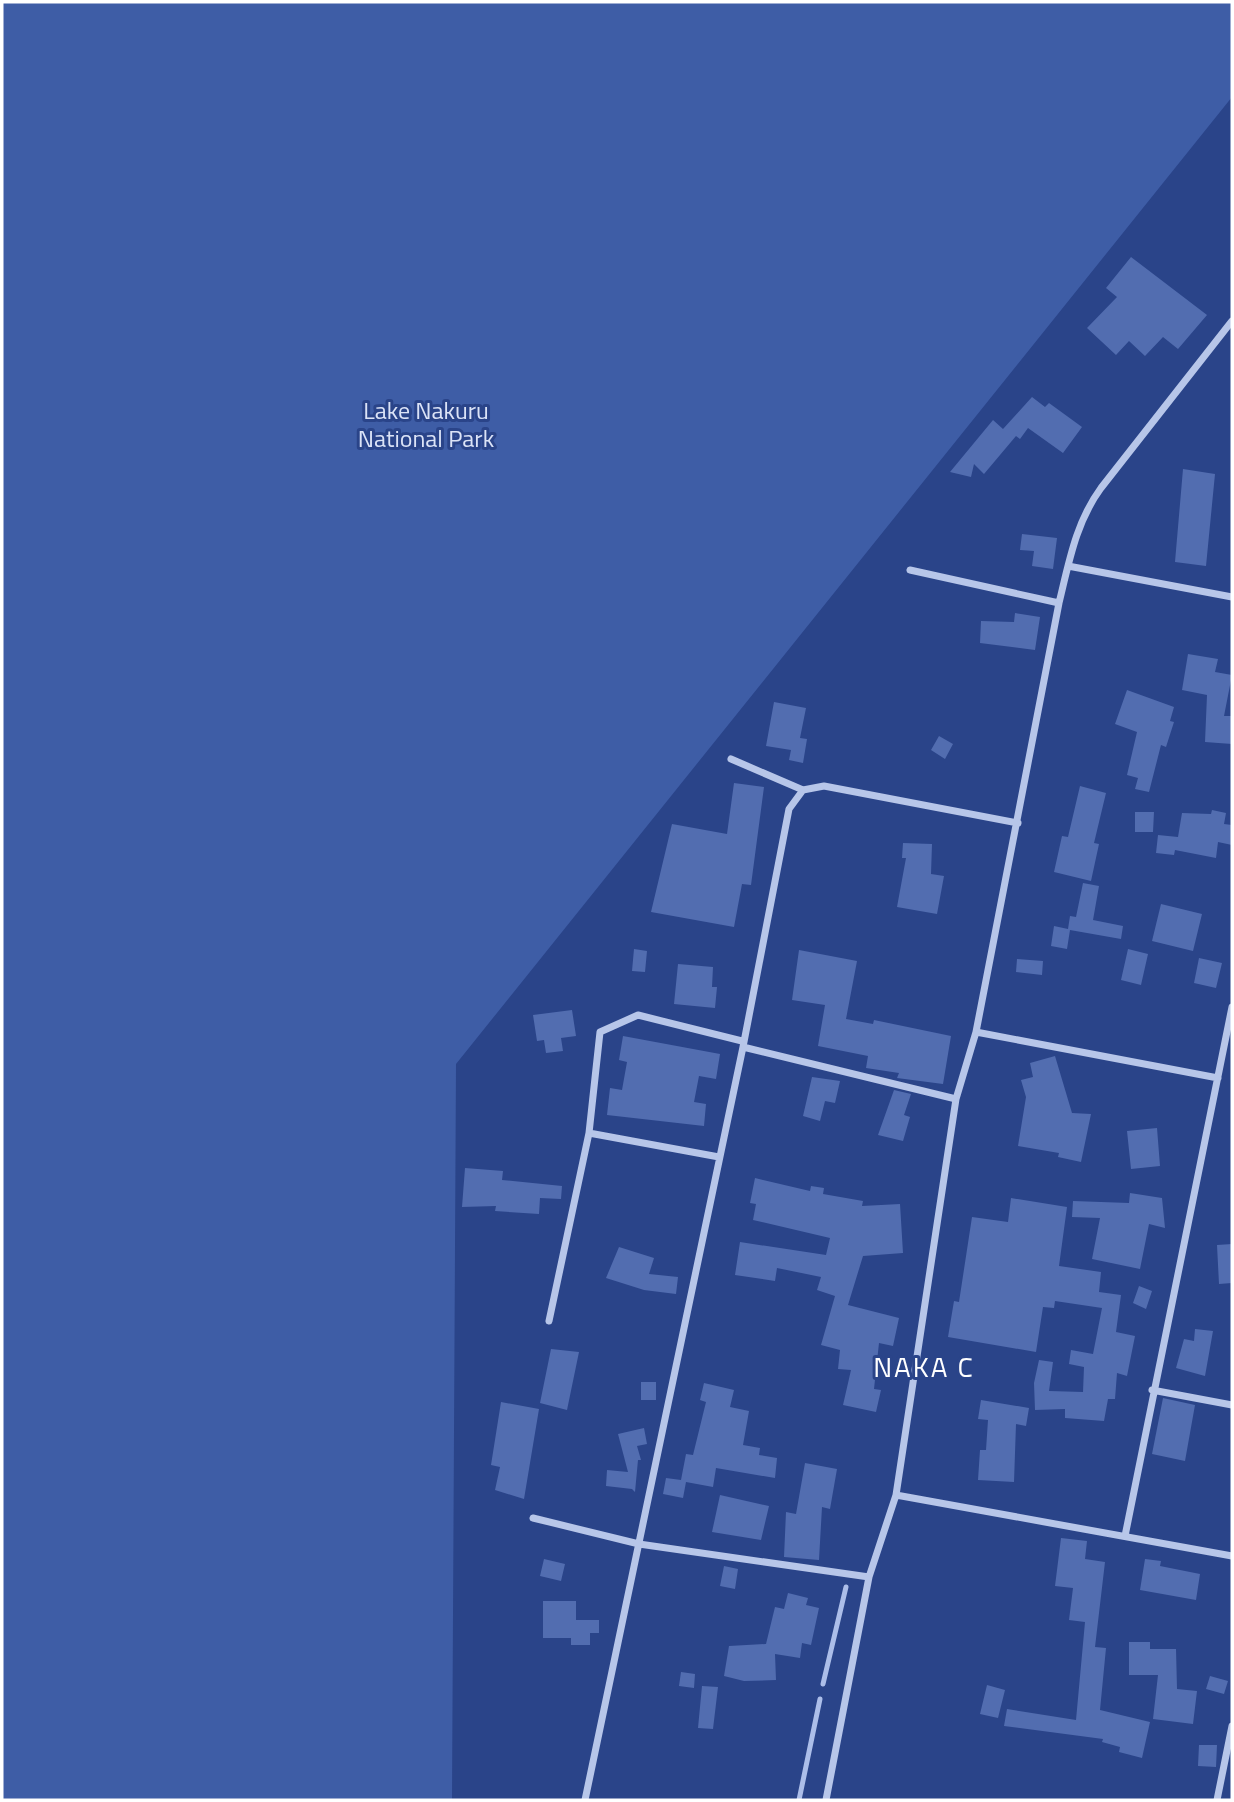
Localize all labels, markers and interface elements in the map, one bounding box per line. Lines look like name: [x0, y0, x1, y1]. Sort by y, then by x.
park label: Lake Nakuru National Park: [358, 392, 495, 456]
district label: NAKA C: [873, 1345, 975, 1388]

